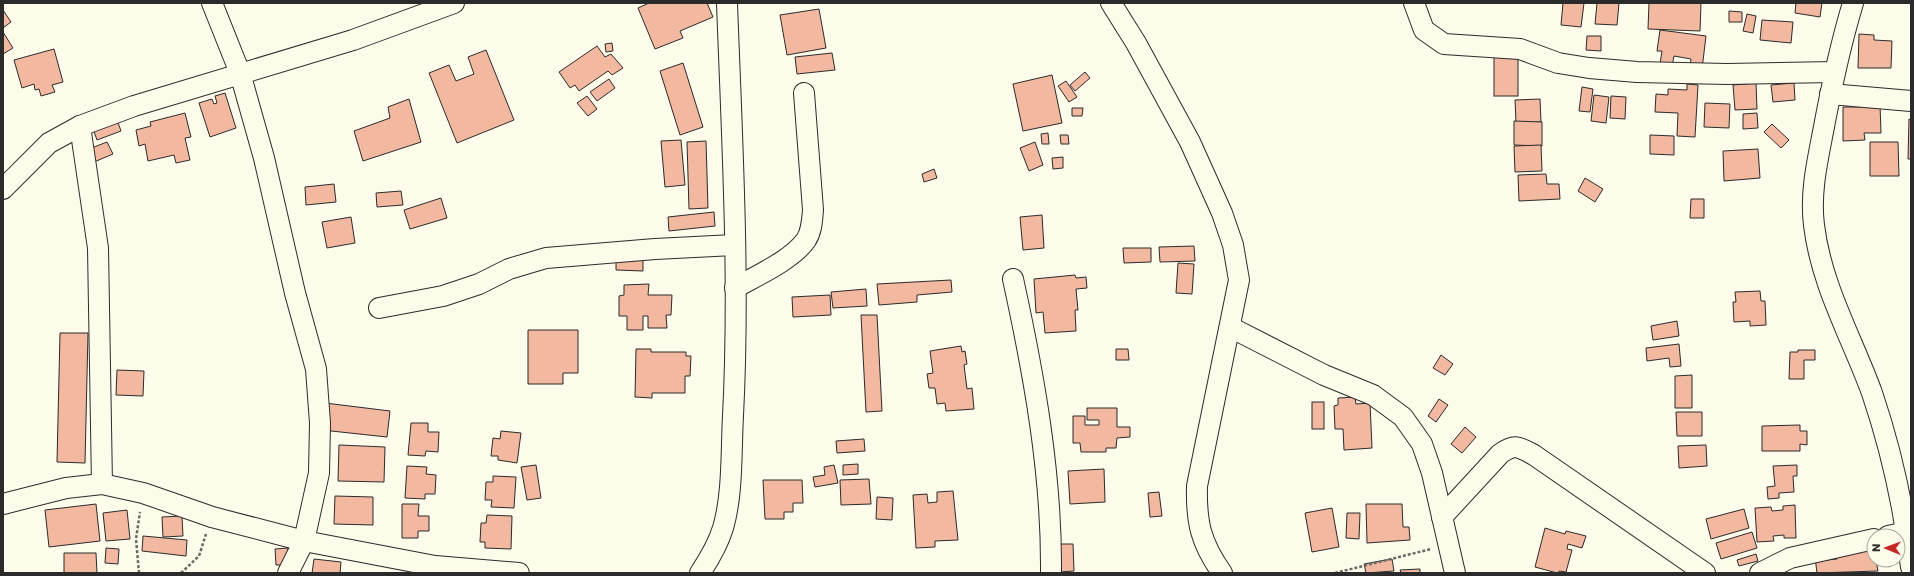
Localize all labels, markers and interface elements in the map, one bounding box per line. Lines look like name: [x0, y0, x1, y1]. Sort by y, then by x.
north arrow: [1866, 528, 1906, 568]
text: N: [1868, 544, 1884, 552]

